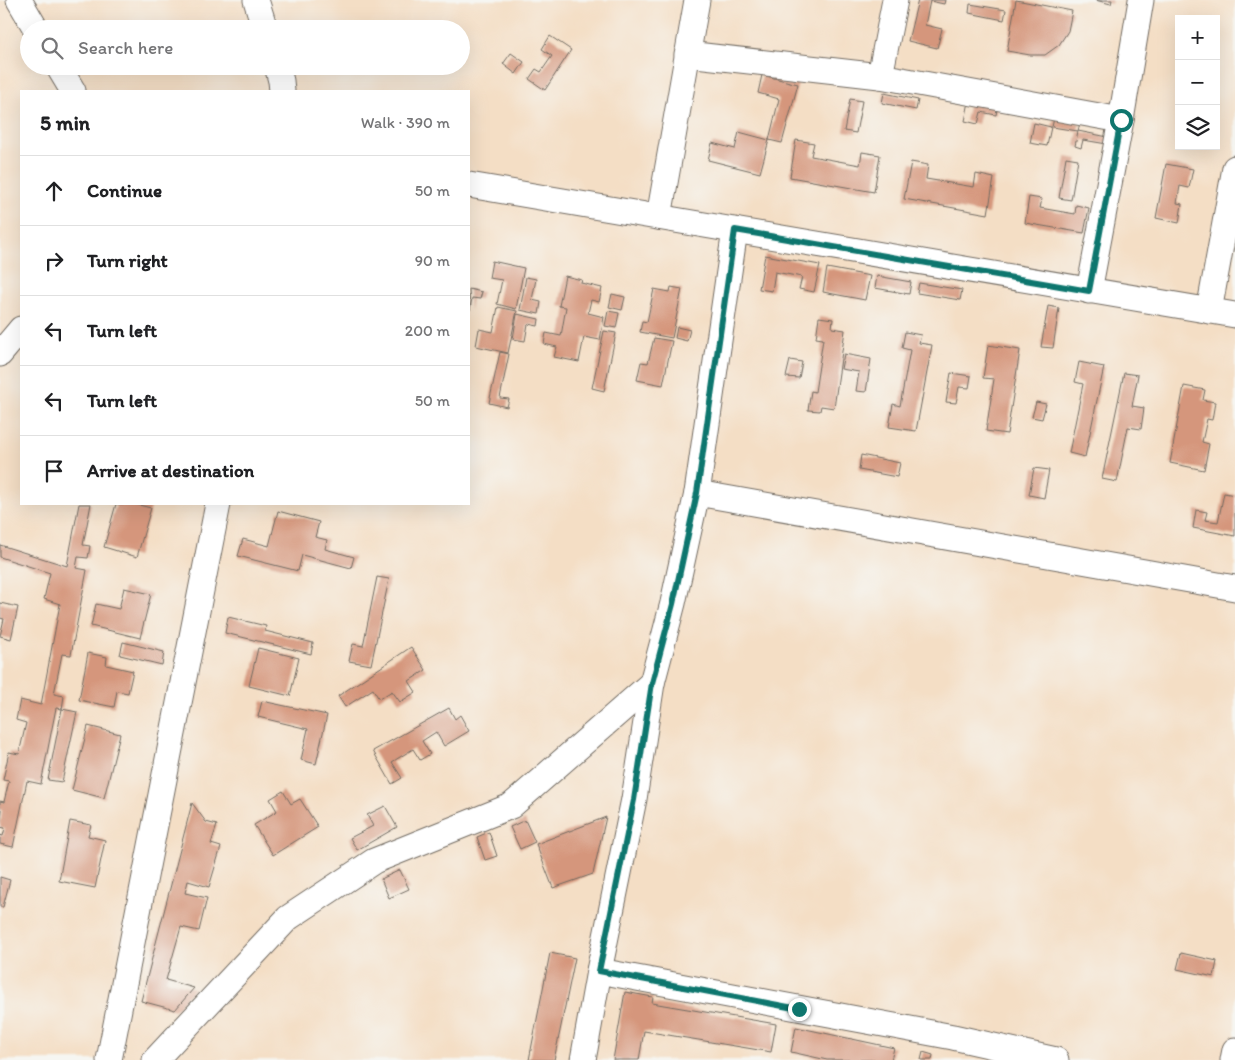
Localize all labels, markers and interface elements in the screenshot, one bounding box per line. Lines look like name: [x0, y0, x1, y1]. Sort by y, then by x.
map controls: [1175, 15, 1220, 150]
button: +: [1175, 15, 1220, 60]
search box: [20, 20, 470, 75]
icon: search: [38, 34, 66, 62]
text: Search here: [78, 36, 173, 59]
button: −: [1175, 60, 1220, 105]
button: layers: [1175, 105, 1220, 150]
route start: [1110, 109, 1133, 132]
text: 5 min: [40, 110, 90, 135]
text: Walk · 390 m: [361, 113, 450, 132]
icon: ahead: [40, 177, 68, 205]
text: Continue: [87, 179, 162, 202]
text: 50 m: [415, 181, 450, 200]
icon: right: [40, 247, 68, 275]
text: Turn right: [87, 249, 168, 272]
text: 90 m: [415, 251, 450, 270]
icon: left: [40, 317, 68, 345]
text: Turn left: [87, 319, 157, 342]
text: 200 m: [405, 321, 450, 340]
icon: left: [40, 387, 68, 415]
text: Turn left: [87, 389, 157, 412]
text: 50 m: [415, 391, 450, 410]
icon: arrive: [40, 457, 68, 485]
text: Arrive at destination: [87, 459, 254, 482]
route end: [788, 998, 811, 1021]

